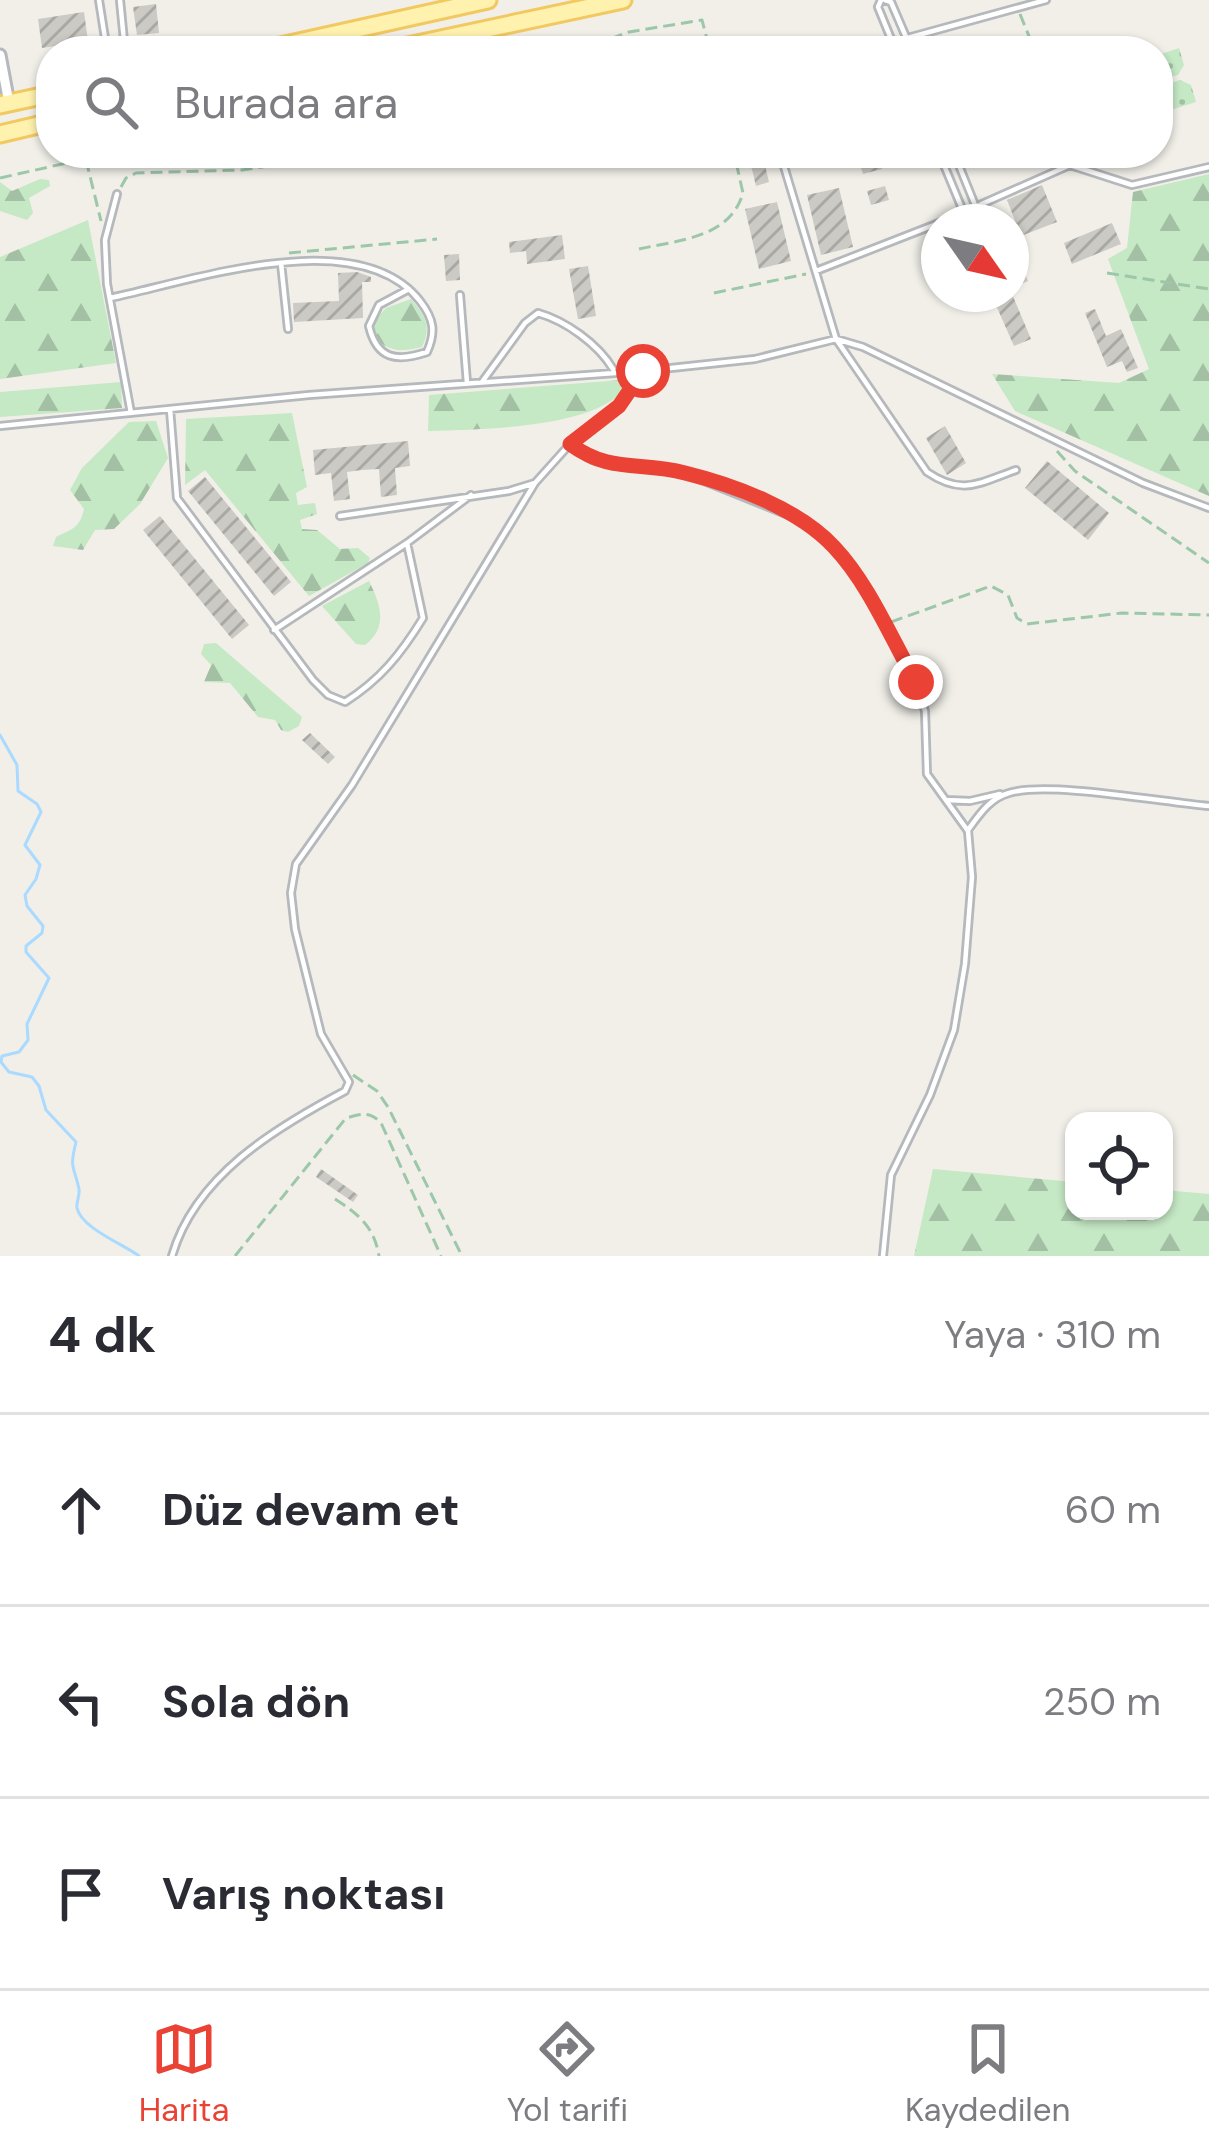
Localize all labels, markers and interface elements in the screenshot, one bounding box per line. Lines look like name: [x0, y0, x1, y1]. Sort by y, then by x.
search box: [36, 36, 1173, 168]
icon: search: [78, 69, 144, 135]
text: Burada ara: [174, 73, 398, 132]
north arrow: [921, 204, 1029, 312]
route start: [616, 344, 670, 398]
route end: [889, 655, 943, 709]
map controls: [1065, 1112, 1173, 1220]
button: locate: [1065, 1112, 1173, 1220]
text: 4 dk: [48, 1301, 156, 1368]
text: Yaya · 310 m: [944, 1309, 1161, 1360]
icon: ahead: [48, 1477, 114, 1543]
text: Düz devam et: [162, 1480, 459, 1539]
text: 60 m: [1065, 1484, 1161, 1535]
icon: left: [48, 1669, 114, 1735]
text: Sola dön: [162, 1672, 350, 1731]
text: 250 m: [1043, 1676, 1161, 1727]
icon: arrive: [48, 1861, 114, 1927]
text: Varış noktası: [162, 1864, 445, 1923]
tab: Harita: [139, 2016, 230, 2131]
tab: Yol tarifi: [507, 2016, 628, 2131]
tab: Kaydedilen: [905, 2016, 1070, 2131]

